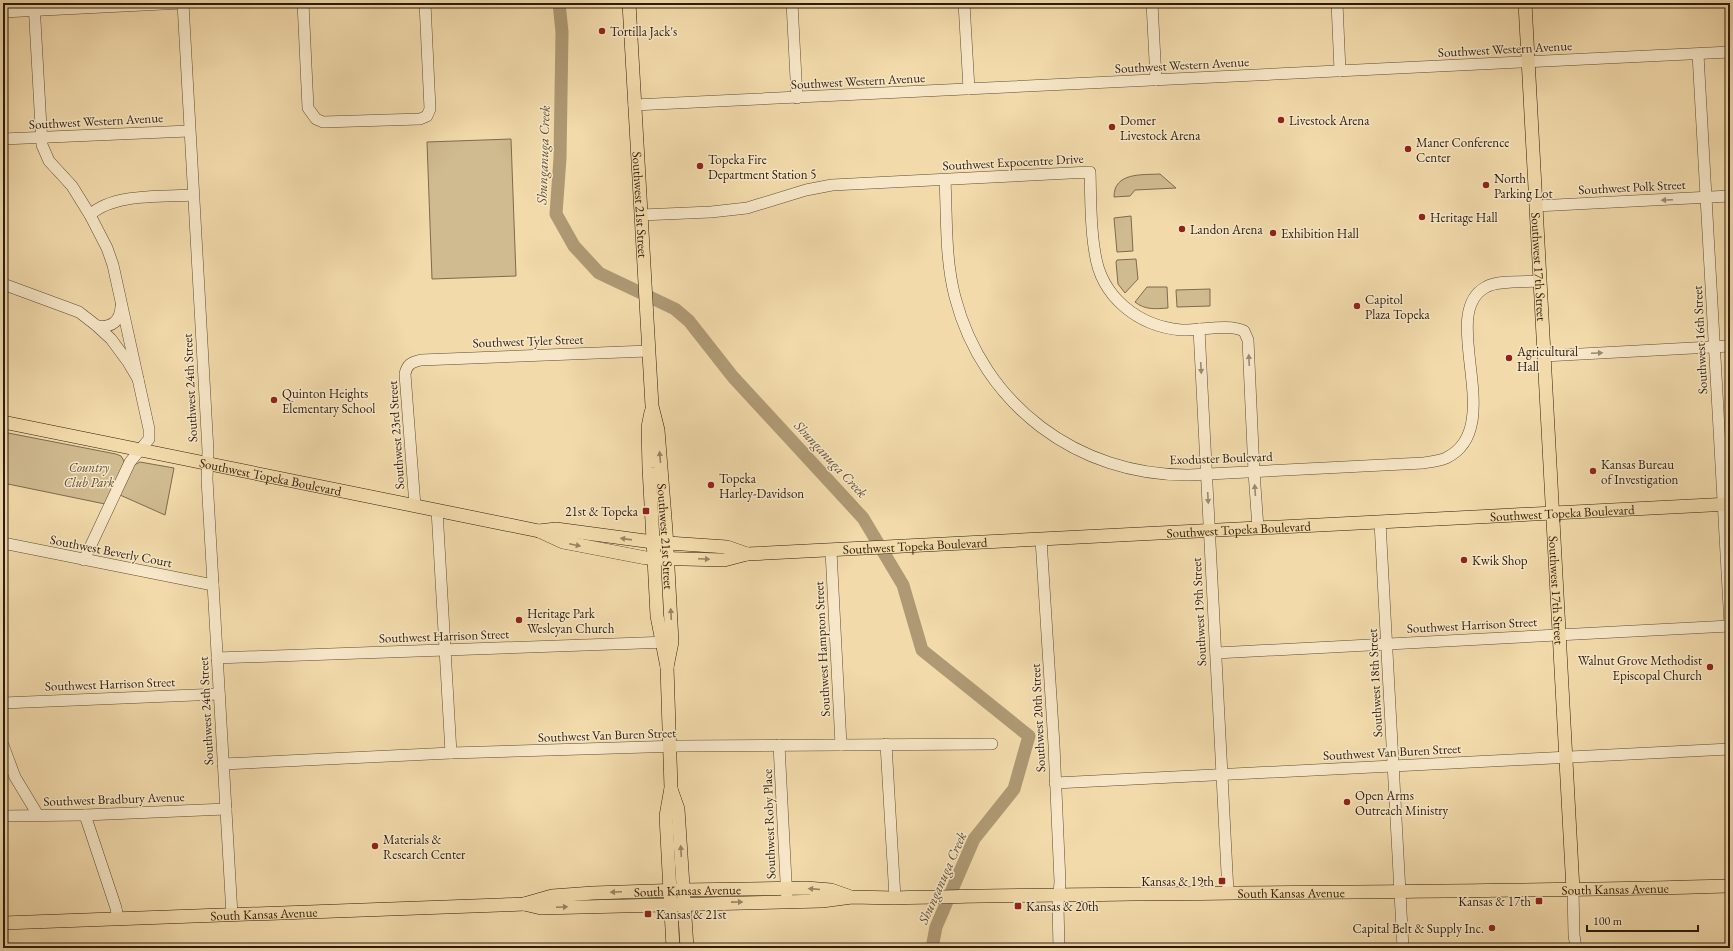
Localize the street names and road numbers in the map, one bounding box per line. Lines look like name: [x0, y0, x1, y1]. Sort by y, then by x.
street label: Southwest Western Avenue: [1437, 37, 1573, 61]
street label: Southwest Western Avenue: [1114, 53, 1250, 77]
street label: Southwest Western Avenue: [790, 69, 926, 93]
street label: Southwest Western Avenue: [28, 109, 164, 133]
street label: Southwest Expocentre Drive: [942, 150, 1084, 174]
street label: Southwest 21st Street: [629, 151, 652, 258]
street label: Southwest Polk Street: [1578, 176, 1686, 198]
street label: Southwest 17th Street: [1528, 212, 1551, 321]
street label: Southwest 16th Street: [1689, 285, 1711, 395]
street label: Southwest Tyler Street: [472, 331, 584, 351]
street label: Southwest 24th Street: [179, 333, 201, 443]
street label: Southwest 23rd Street: [384, 380, 408, 490]
street label: Exoduster Boulevard: [1169, 448, 1273, 468]
street label: Southwest Topeka Boulevard: [198, 454, 344, 499]
street label: Southwest 21st Street: [654, 483, 678, 590]
street label: Southwest Topeka Boulevard: [1490, 500, 1635, 525]
street label: Southwest Topeka Boulevard: [1166, 517, 1312, 541]
street label: Southwest Beverly Court: [48, 531, 174, 571]
street label: Southwest Topeka Boulevard: [842, 533, 988, 558]
street label: Southwest 17th Street: [1545, 535, 1568, 645]
street label: Southwest 19th Street: [1188, 557, 1210, 667]
street label: Southwest Hampton Street: [810, 581, 834, 717]
street label: Southwest Harrison Street: [1406, 613, 1538, 637]
street label: Southwest Harrison Street: [378, 625, 510, 647]
street label: Southwest 18th Street: [1364, 628, 1386, 738]
street label: Southwest 24th Street: [195, 656, 217, 766]
street label: Southwest 20th Street: [1027, 663, 1049, 773]
street label: Southwest Harrison Street: [44, 673, 176, 695]
street label: Southwest Van Buren Street: [538, 724, 676, 746]
street label: Southwest Van Buren Street: [1322, 740, 1462, 764]
street label: Southwest Roby Place: [759, 769, 779, 879]
street label: Southwest Bradbury Avenue: [43, 788, 185, 810]
street label: South Kansas Avenue: [1561, 879, 1669, 898]
street label: South Kansas Avenue: [634, 881, 741, 900]
street label: South Kansas Avenue: [1237, 884, 1345, 901]
street label: South Kansas Avenue: [210, 903, 318, 924]

